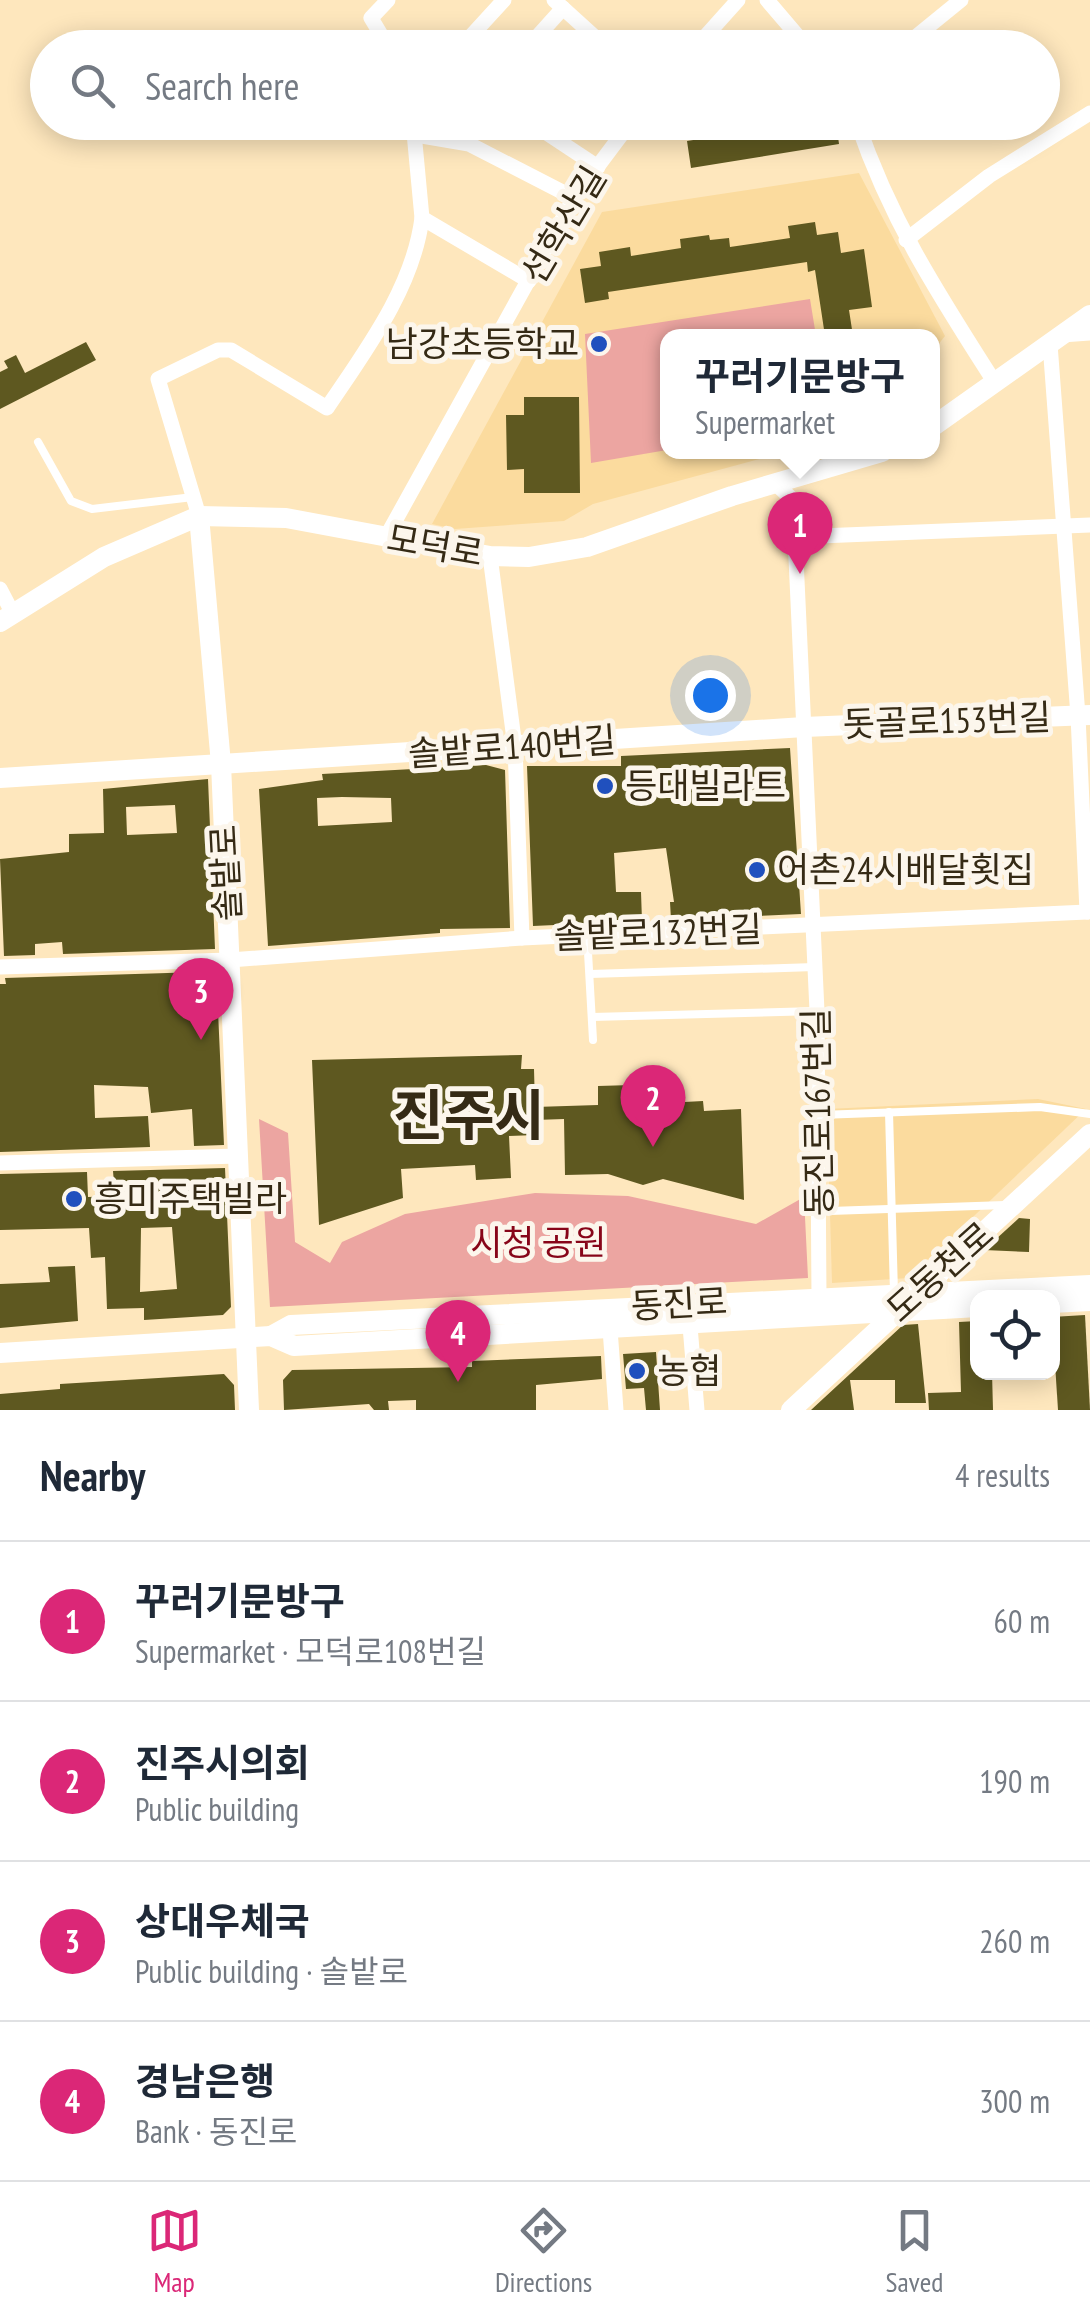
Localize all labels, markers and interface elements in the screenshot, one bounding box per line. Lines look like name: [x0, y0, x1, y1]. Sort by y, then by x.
search box: [30, 30, 1060, 140]
icon: search: [65, 58, 120, 113]
text: Search here: [145, 61, 299, 110]
street label: 선학산길: [510, 157, 616, 292]
place label: 남강초등학교: [386, 320, 579, 366]
popup: [660, 329, 940, 459]
marker: 남강초등학교: [588, 333, 610, 355]
text: 꾸러기문방구: [695, 351, 905, 400]
text: Supermarket: [695, 401, 835, 443]
pin: 1: [768, 492, 832, 574]
street label: 모덕로: [384, 514, 487, 576]
your location: [685, 670, 736, 721]
street label: 돗골로153번길: [842, 693, 1052, 747]
street label: 솔밭로140번길: [406, 716, 617, 776]
place label: 등대빌라트: [625, 762, 786, 808]
marker: 등대빌라트: [594, 775, 616, 797]
street label: 솔밭로: [200, 824, 250, 922]
place label: 어촌24시배달횟집: [777, 846, 1034, 892]
marker: 어촌24시배달횟집: [746, 859, 768, 881]
street label: 솔밭로132번길: [553, 905, 763, 959]
pin: 3: [168, 958, 234, 1040]
street label: 동진로167번길: [792, 1007, 842, 1217]
pin: 2: [620, 1064, 686, 1147]
district label: 진주시: [393, 1079, 545, 1150]
place label: 흥미주택빌라: [94, 1175, 287, 1221]
marker: 흥미주택빌라: [63, 1188, 85, 1210]
street label: 도동천로: [876, 1211, 1003, 1331]
park label: 시청 공원: [470, 1219, 606, 1265]
street label: 동진로: [630, 1278, 728, 1328]
map controls: [970, 1290, 1060, 1380]
button: locate: [970, 1290, 1060, 1380]
pin: 4: [426, 1300, 490, 1382]
place label: 농협: [657, 1347, 721, 1393]
marker: 농협: [626, 1360, 648, 1382]
text: Nearby: [40, 1448, 145, 1503]
text: 4 results: [955, 1454, 1050, 1496]
text: 꾸러기문방구: [135, 1576, 345, 1625]
text: 1: [65, 1600, 80, 1642]
text: 60 m: [994, 1600, 1050, 1642]
text: Supermarket · 모덕로108번길: [135, 1630, 486, 1672]
text: 진주시의회: [135, 1738, 310, 1787]
text: 2: [65, 1760, 80, 1802]
text: 190 m: [979, 1760, 1050, 1802]
text: Public building: [135, 1788, 299, 1830]
text: 상대우체국: [135, 1896, 310, 1945]
text: 3: [65, 1920, 80, 1962]
text: 260 m: [979, 1920, 1050, 1962]
text: Public building · 솔밭로: [135, 1950, 408, 1992]
text: 경남은행: [135, 2056, 275, 2105]
text: 4: [65, 2080, 80, 2122]
text: 300 m: [979, 2080, 1050, 2122]
text: Bank · 동진로: [135, 2110, 297, 2152]
tab: Map: [147, 2203, 202, 2300]
tab: Directions: [495, 2203, 592, 2300]
tab: Saved: [886, 2203, 943, 2300]

